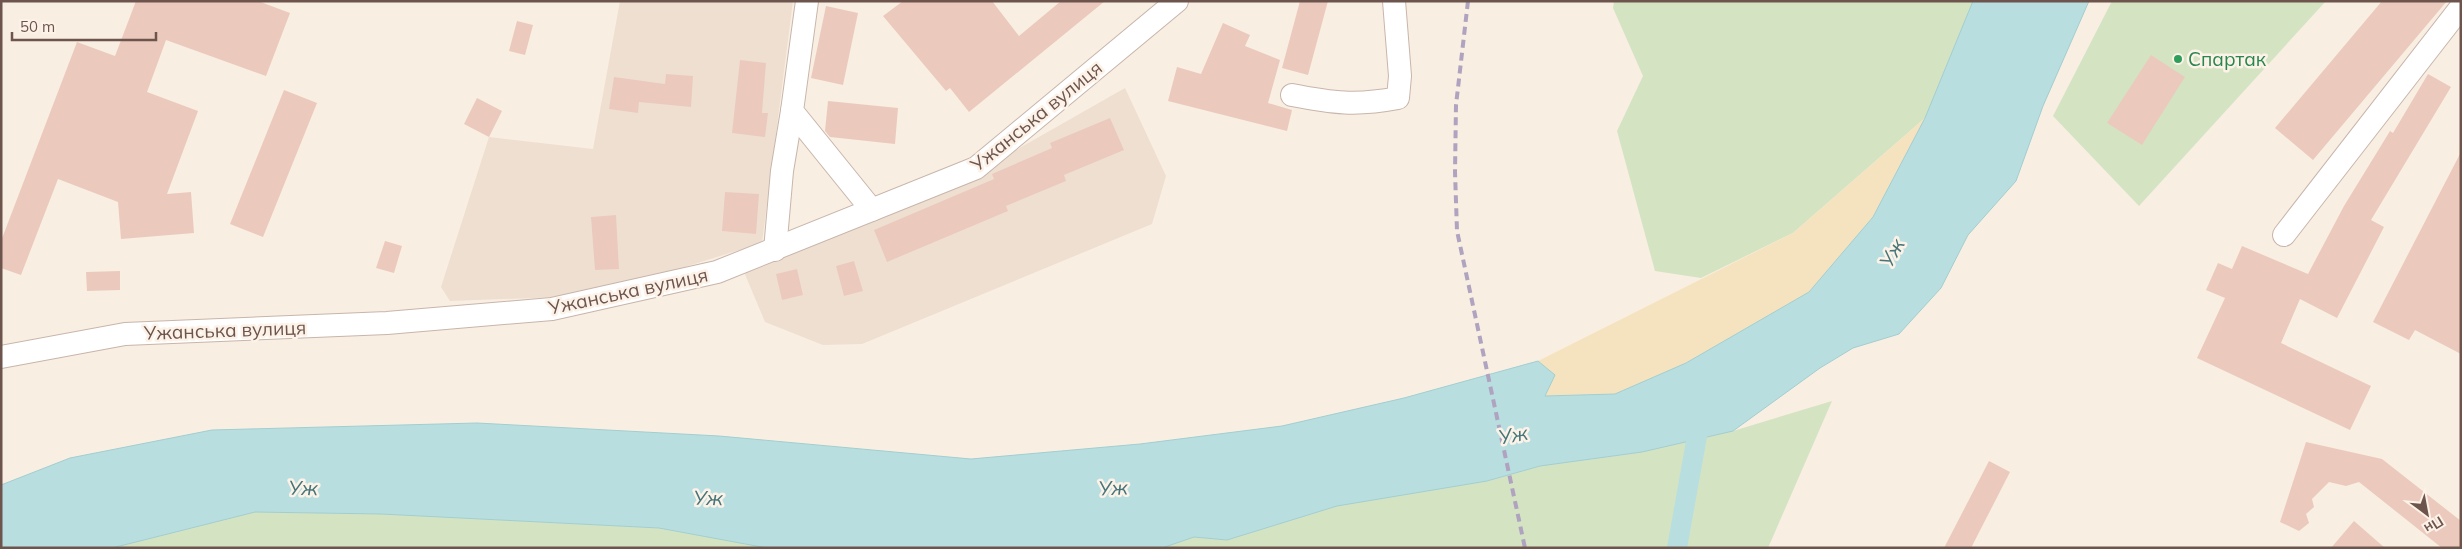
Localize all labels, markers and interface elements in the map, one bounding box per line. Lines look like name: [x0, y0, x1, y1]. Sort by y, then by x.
scale bar: [12, 10, 156, 42]
text: 50 m: [20, 17, 55, 36]
place label: Спартак: [2188, 47, 2267, 71]
marker: Спартак: [2172, 53, 2184, 65]
street label: Ужанська вулиця: [965, 56, 1107, 177]
water label: Уж: [1873, 233, 1910, 272]
street label: Ужанська вулиця: [545, 262, 710, 320]
street label: Ужанська вулиця: [142, 315, 307, 345]
water label: Уж: [1496, 419, 1530, 449]
water label: Уж: [1098, 474, 1129, 501]
water label: Уж: [288, 475, 319, 500]
water label: Уж: [693, 485, 724, 510]
north arrow: [2402, 489, 2452, 539]
text: Пн: [2421, 512, 2447, 538]

